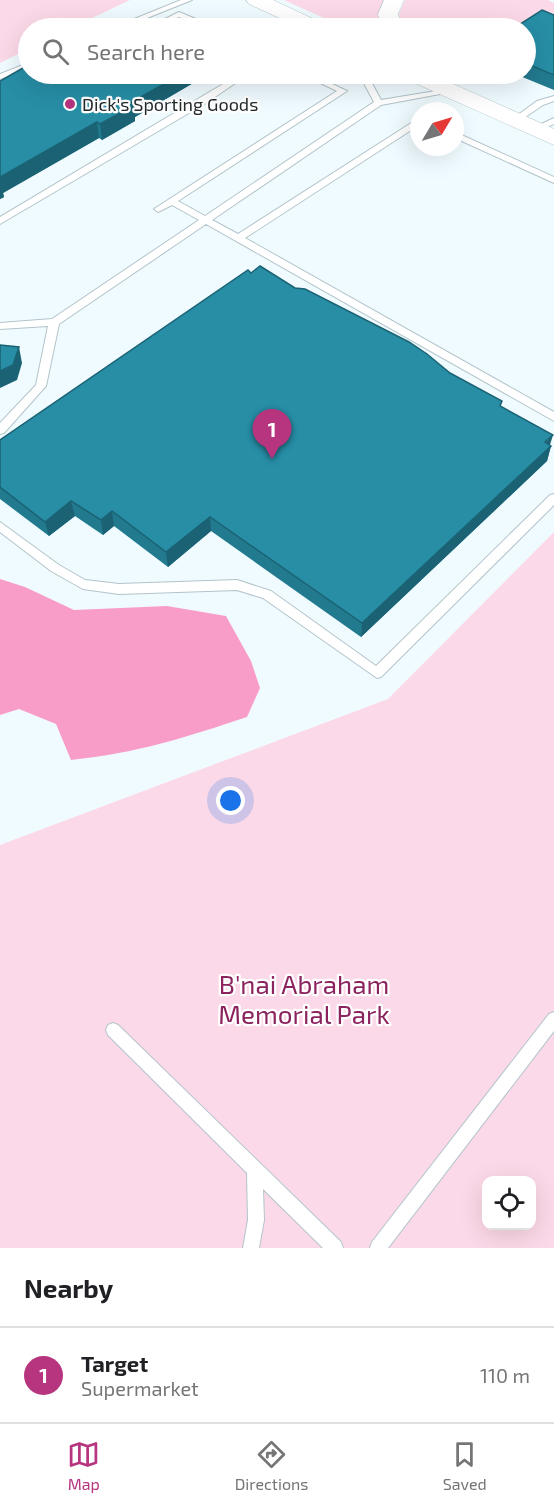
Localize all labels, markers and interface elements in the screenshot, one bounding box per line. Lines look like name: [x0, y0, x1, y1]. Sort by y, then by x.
search box: [18, 18, 536, 84]
icon: search: [39, 35, 72, 68]
text: Search here: [87, 38, 205, 64]
place label: Dick's Sporting Goods: [82, 93, 258, 115]
marker: Dick's Sporting Goods: [63, 97, 77, 111]
north arrow: [410, 102, 464, 156]
pin: 1: [252, 410, 292, 459]
your location: [216, 786, 245, 815]
park label: B'nai Abraham Memorial Park: [218, 968, 390, 1029]
map controls: [482, 1176, 536, 1230]
button: locate: [482, 1176, 536, 1230]
text: Nearby: [24, 1272, 113, 1303]
text: Target: [81, 1350, 148, 1376]
text: 1: [39, 1363, 48, 1387]
text: 110 m: [480, 1363, 530, 1387]
text: Supermarket: [81, 1376, 199, 1400]
tab: Map: [67, 1438, 100, 1493]
tab: Directions: [235, 1438, 308, 1493]
tab: Saved: [443, 1438, 487, 1493]

